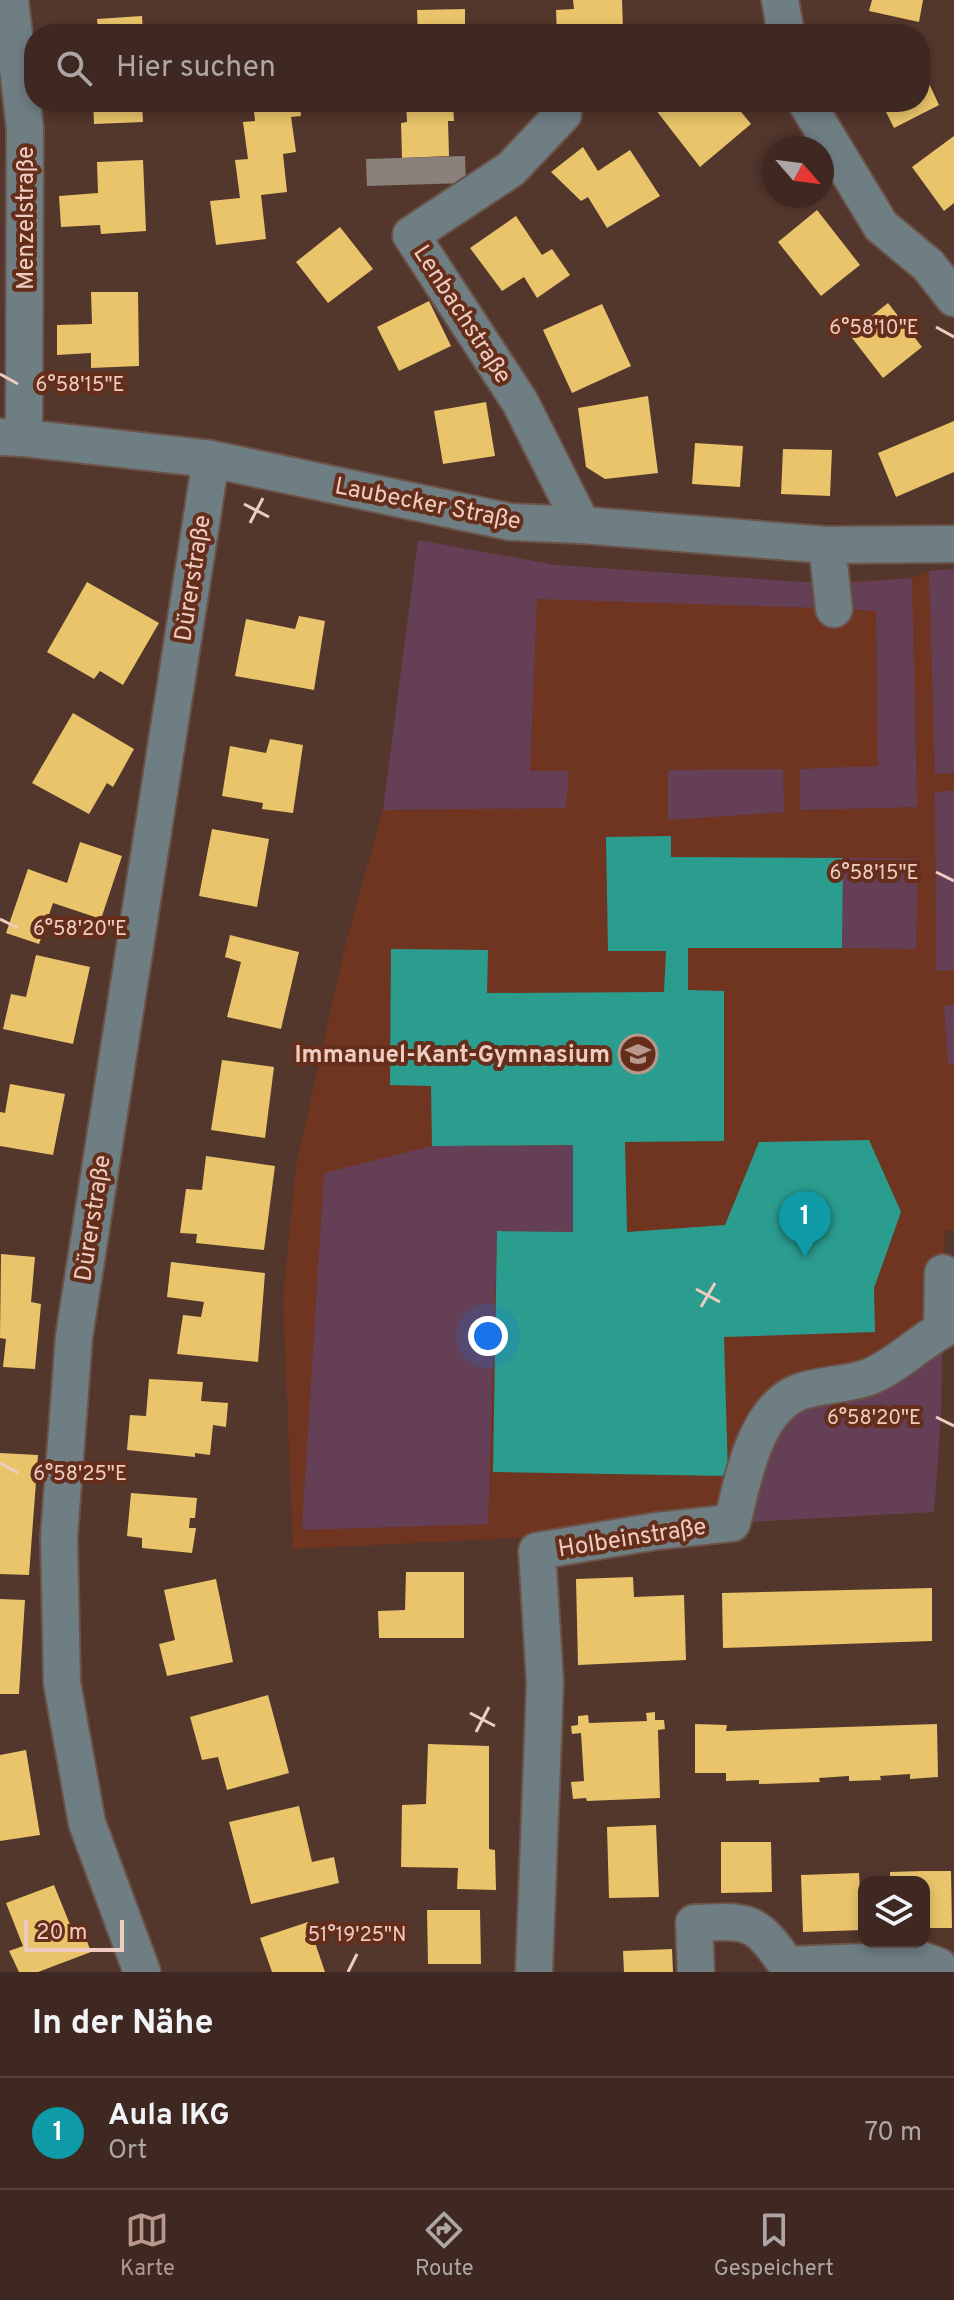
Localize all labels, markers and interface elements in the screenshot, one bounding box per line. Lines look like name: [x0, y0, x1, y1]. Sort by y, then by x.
search box: [24, 24, 930, 112]
icon: search: [52, 46, 96, 90]
text: Hier suchen: [116, 50, 276, 87]
north arrow: [762, 136, 834, 208]
street label: Menzelstraße: [12, 146, 42, 290]
street label: Lenbachstraße: [405, 240, 517, 390]
text: 6°58'10"E: [829, 316, 919, 342]
text: 6°58'15"E: [36, 373, 124, 399]
street label: Laubecker Straße: [332, 472, 523, 538]
street label: Dürerstraße: [169, 513, 219, 644]
text: 6°58'15"E: [830, 861, 918, 887]
text: 6°58'20"E: [33, 917, 127, 943]
school or university icon: Immanuel-Kant-Gymnasium: [617, 1033, 659, 1075]
place label: Immanuel-Kant-Gymnasium: [295, 1041, 610, 1071]
street label: Dürerstraße: [69, 1153, 119, 1284]
pin: 1: [779, 1191, 831, 1257]
your location: [468, 1316, 508, 1356]
text: 6°58'20"E: [827, 1406, 921, 1432]
text: 6°58'25"E: [33, 1462, 127, 1488]
street label: Holbeinstraße: [556, 1512, 709, 1566]
map controls: [858, 1876, 930, 1948]
button: layers: [858, 1876, 930, 1948]
scale bar: [24, 1916, 124, 1952]
text: 20 m: [36, 1920, 87, 1947]
text: 51°19'25"N: [308, 1923, 406, 1949]
text: In der Nähe: [32, 2003, 214, 2046]
text: Aula IKG: [108, 2098, 230, 2135]
text: 1: [53, 2117, 63, 2150]
text: 70 m: [864, 2117, 922, 2150]
text: Ort: [108, 2135, 147, 2168]
tab: Karte: [120, 2208, 175, 2283]
tab: Route: [415, 2208, 474, 2283]
tab: Gespeichert: [714, 2208, 834, 2283]

